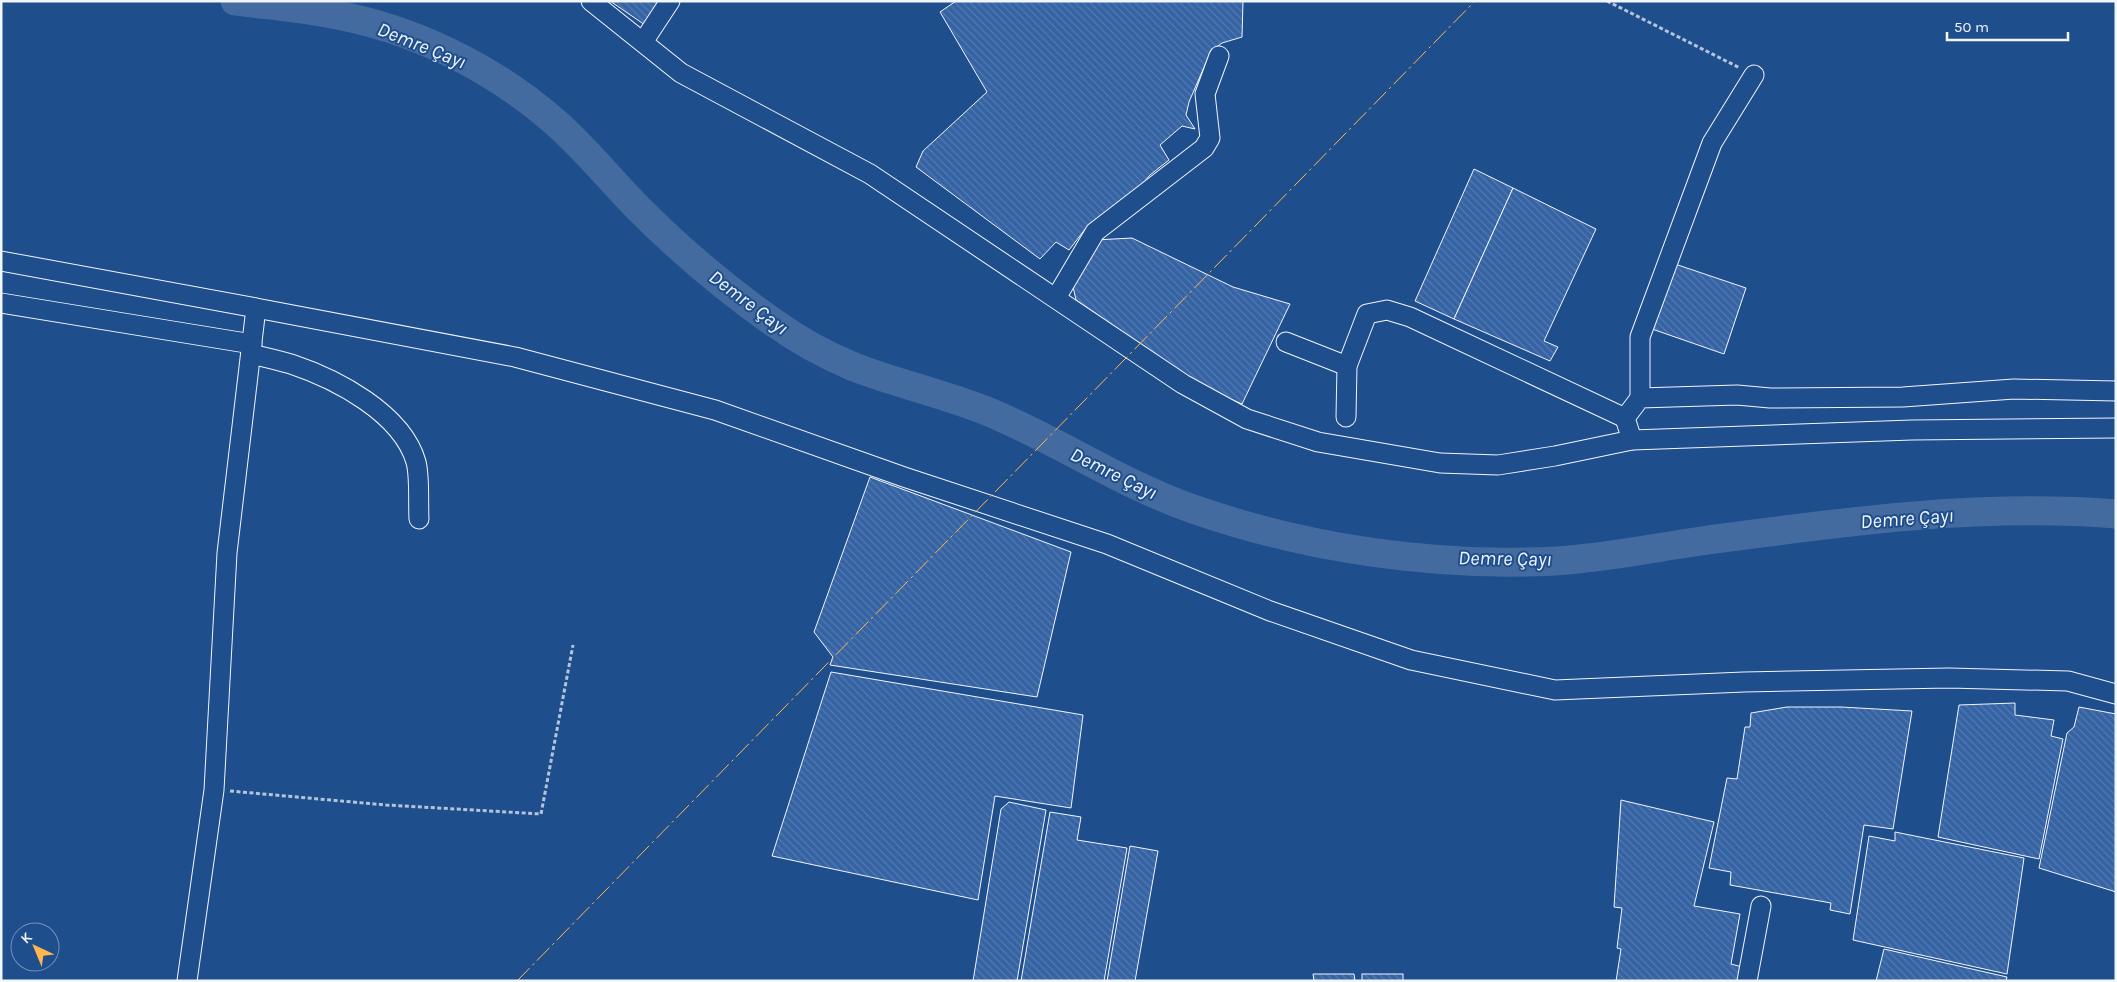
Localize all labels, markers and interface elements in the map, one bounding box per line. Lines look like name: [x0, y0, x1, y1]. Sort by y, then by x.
scale bar: [1947, 10, 2068, 42]
water label: Demre Çayı: [374, 17, 470, 74]
text: 50 m: [1954, 18, 1989, 36]
water label: Demre Çayı: [704, 265, 793, 340]
water label: Demre Çayı: [1067, 443, 1161, 504]
water label: Demre Çayı: [1860, 504, 1955, 533]
water label: Demre Çayı: [1458, 546, 1552, 571]
north arrow: [10, 922, 60, 972]
text: K: [17, 928, 36, 947]

